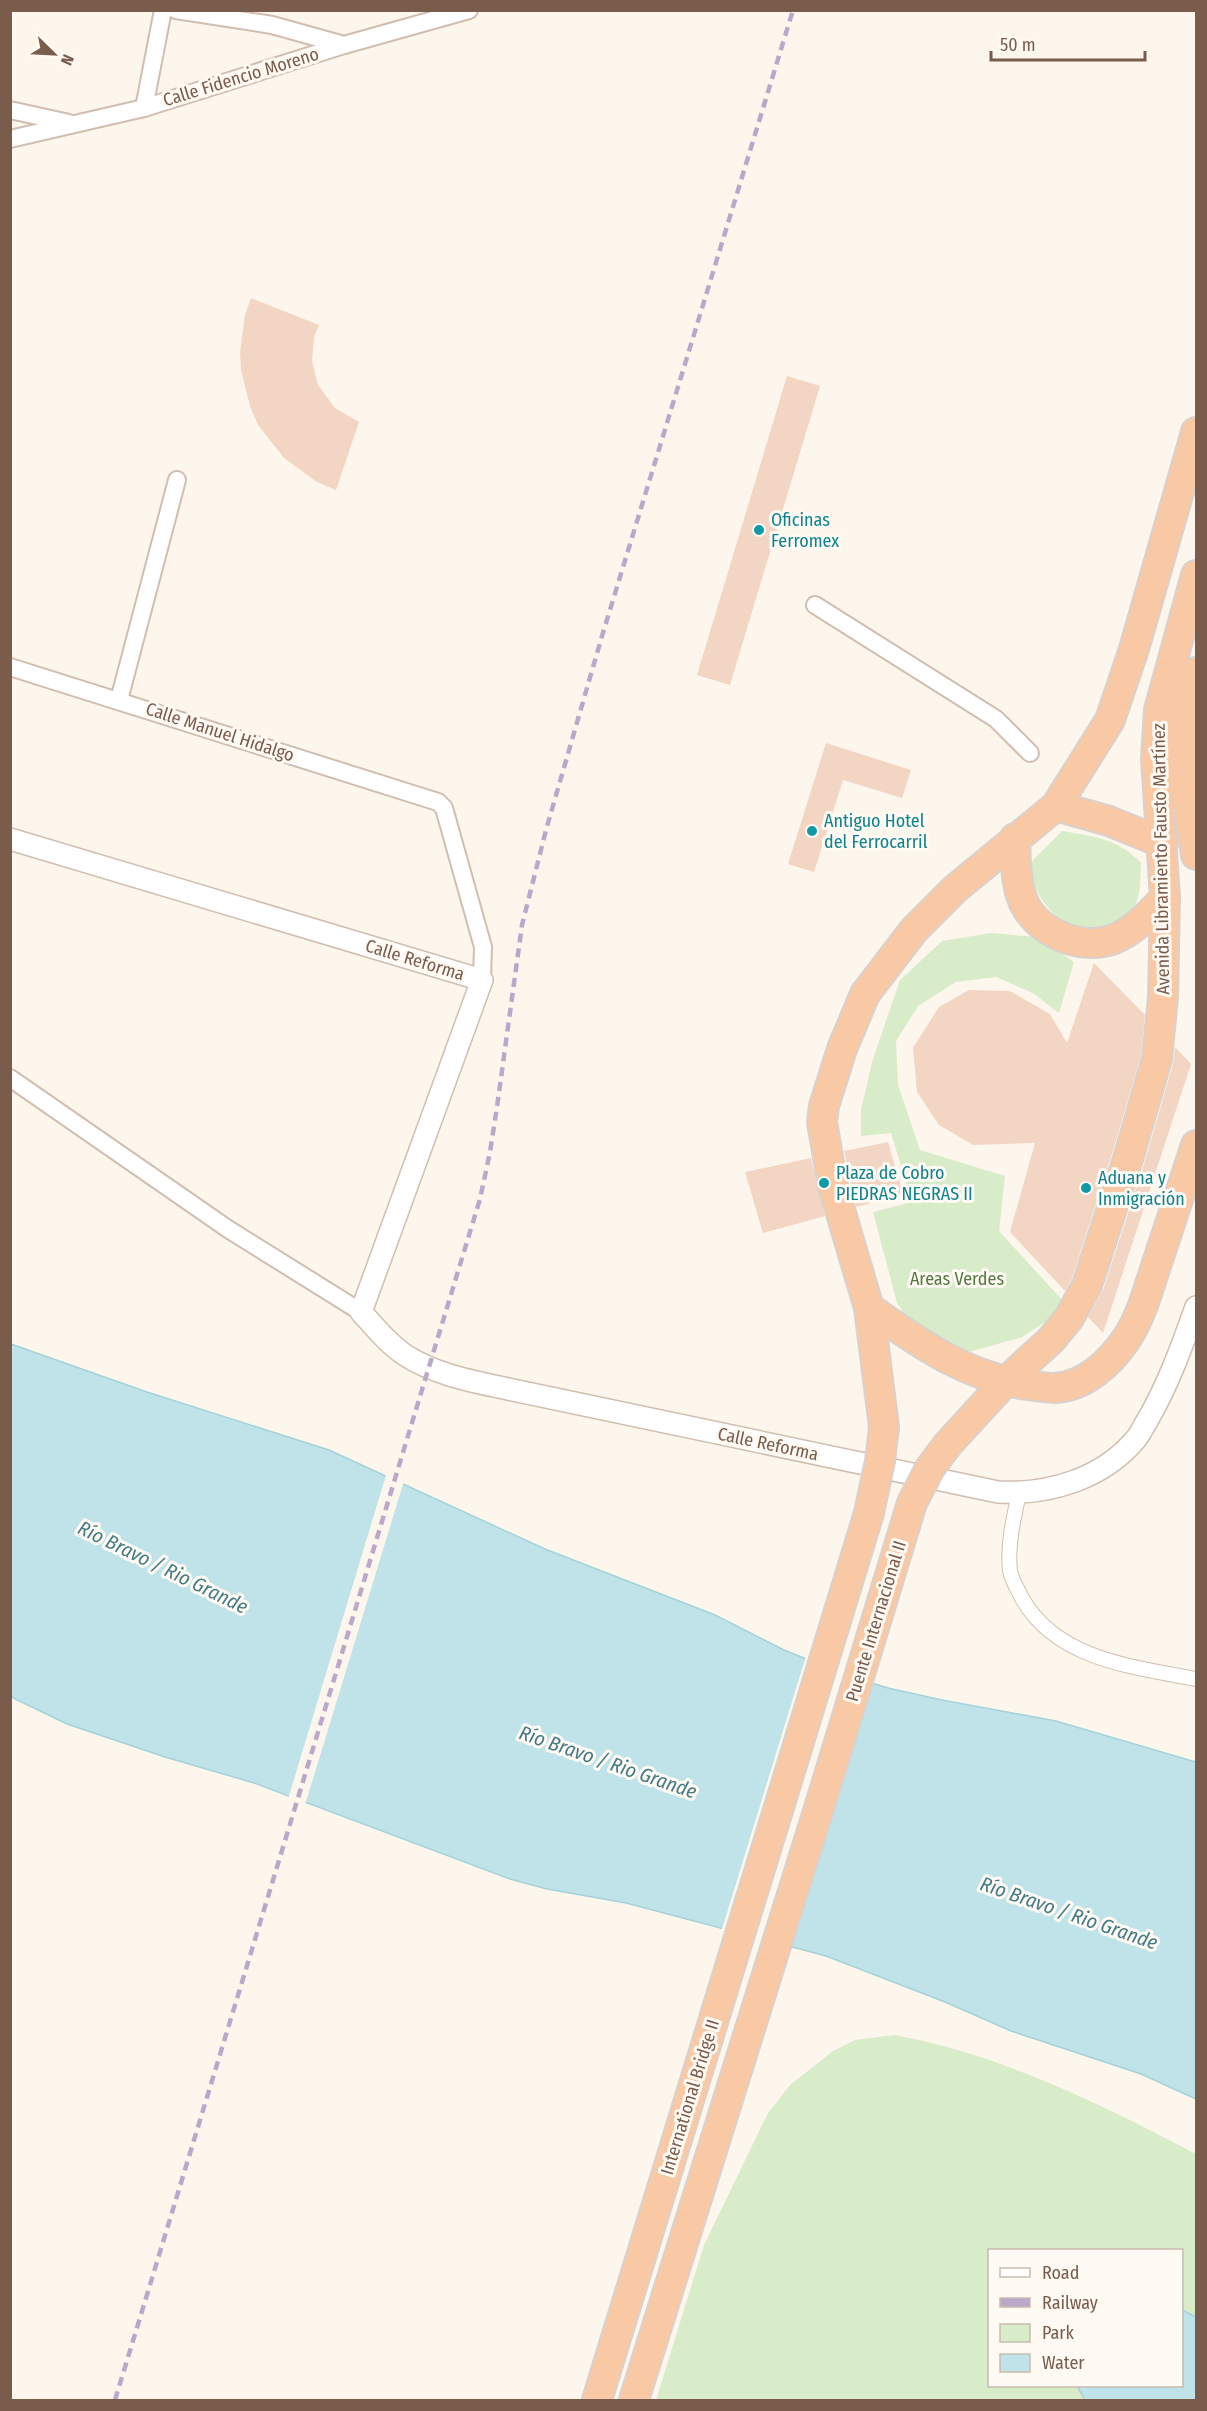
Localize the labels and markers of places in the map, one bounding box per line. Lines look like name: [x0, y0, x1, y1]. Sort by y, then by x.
place label: Oficinas Ferromex: [771, 509, 839, 552]
marker: Oficinas Ferromex: [752, 523, 766, 537]
place label: Antiguo Hotel del Ferrocarril: [824, 810, 928, 853]
marker: Antiguo Hotel del Ferrocarril: [805, 824, 819, 838]
place label: Plaza de Cobro PIEDRAS NEGRAS II: [836, 1162, 973, 1205]
place label: Aduana y Inmigración: [1098, 1167, 1185, 1210]
marker: Plaza de Cobro PIEDRAS NEGRAS II: [817, 1176, 831, 1190]
marker: Aduana y Inmigración: [1079, 1181, 1093, 1195]

